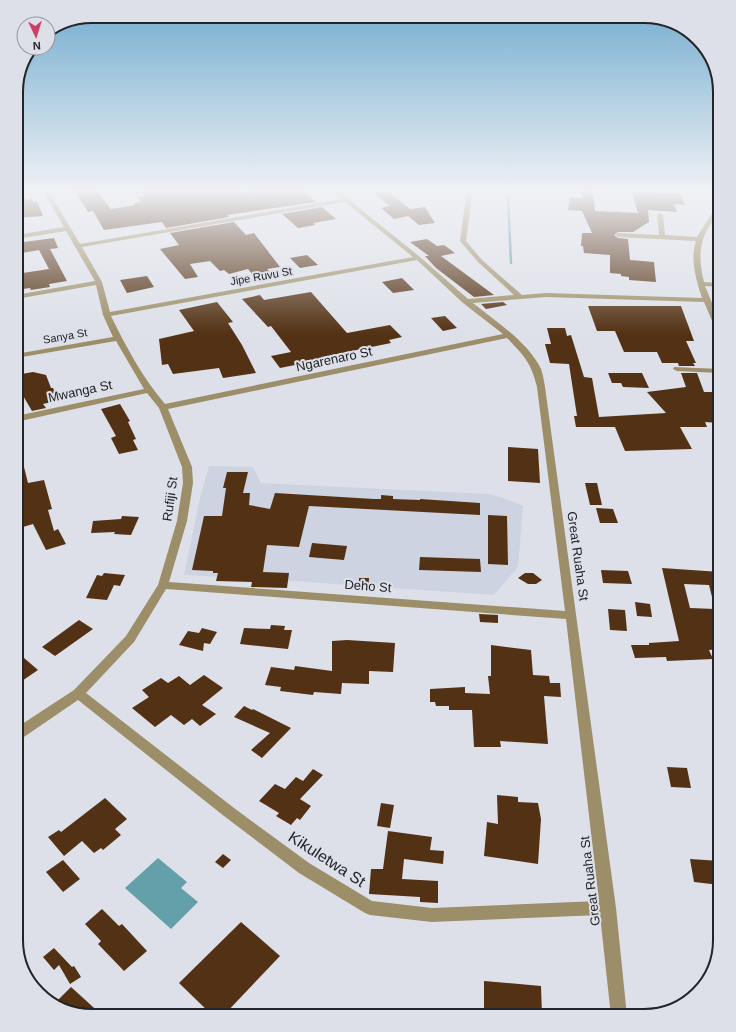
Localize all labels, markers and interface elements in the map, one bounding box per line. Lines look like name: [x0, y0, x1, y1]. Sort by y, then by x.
north arrow: [16, 16, 56, 56]
text: N: [32, 40, 41, 52]
street label: Jipe Ruvu St: [229, 265, 293, 287]
street label: Sanya St: [42, 326, 88, 346]
street label: Ngarenaro St: [295, 344, 374, 374]
street label: Mwanga St: [47, 377, 114, 405]
street label: Rufiji St: [159, 475, 181, 522]
street label: Great Ruaha St: [564, 510, 592, 602]
street label: Deho St: [344, 577, 392, 595]
street label: Kikuletwa St: [285, 828, 369, 890]
street label: Great Ruaha St: [577, 835, 603, 927]

